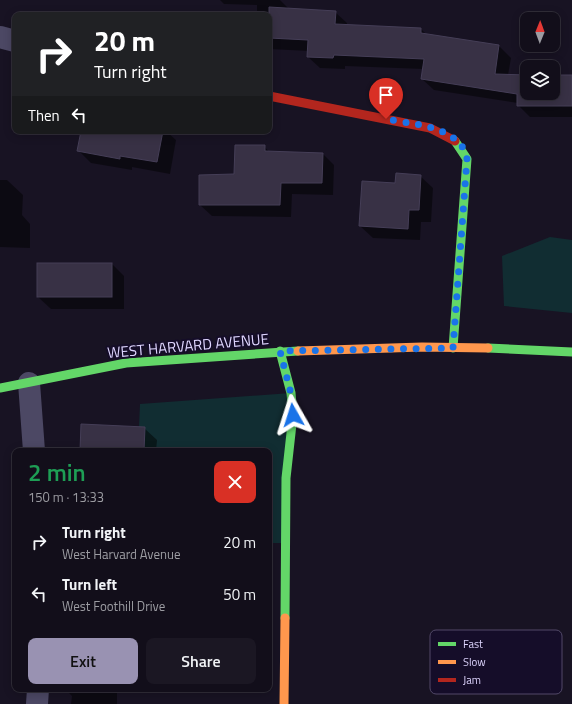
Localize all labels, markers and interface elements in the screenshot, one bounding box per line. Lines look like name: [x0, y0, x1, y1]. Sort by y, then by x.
north arrow: [520, 12, 560, 52]
map controls: [520, 12, 560, 100]
text: 20 m: [94, 19, 155, 62]
icon: right: [28, 28, 80, 80]
text: Turn right: [94, 58, 167, 85]
button: layers: [520, 60, 560, 100]
pin: [369, 78, 403, 119]
icon: arrive: [375, 84, 397, 106]
text: Then: [28, 104, 60, 127]
icon: left: [68, 104, 90, 126]
street label: WEST HARVARD AVENUE: [106, 327, 270, 364]
position arrow: [272, 394, 314, 436]
text: 2 min: [28, 454, 86, 490]
button: close: [214, 461, 256, 503]
text: 150 m · 13:33: [28, 487, 104, 507]
text: Turn right: [62, 521, 126, 544]
icon: right: [28, 531, 50, 553]
text: 20 m: [223, 531, 256, 554]
text: West Harvard Avenue: [62, 544, 180, 564]
text: Turn left: [62, 573, 117, 596]
icon: left: [28, 583, 50, 605]
text: 50 m: [223, 583, 256, 606]
text: West Foothill Drive: [62, 596, 165, 616]
legend: [430, 630, 562, 694]
text: Fast: [463, 636, 483, 652]
button: Exit: [28, 638, 138, 684]
button: Share: [146, 638, 256, 684]
text: Slow: [463, 654, 486, 670]
text: Jam: [463, 672, 481, 688]

